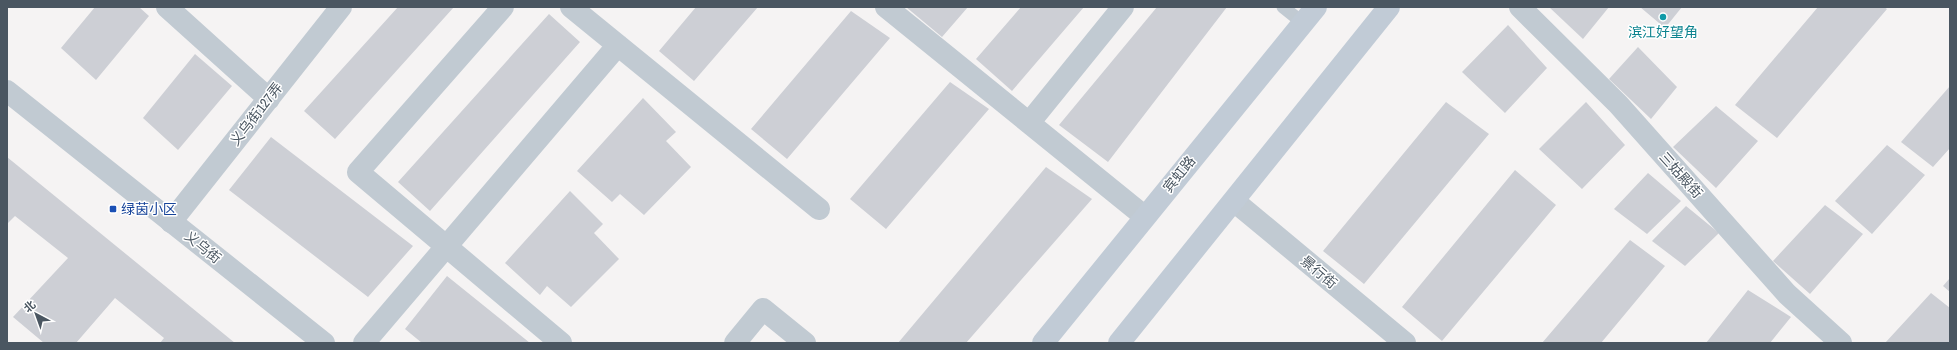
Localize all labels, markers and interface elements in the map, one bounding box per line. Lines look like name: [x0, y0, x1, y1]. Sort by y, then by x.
marker: 滨江好望角: [1658, 12, 1668, 22]
place label: 滨江好望角: [1628, 23, 1698, 41]
street label: 义乌街127弄: [226, 79, 286, 149]
street label: 三姑殿街: [1656, 148, 1706, 202]
street label: 宾虹路: [1159, 152, 1199, 196]
place label: 绿茵小区: [121, 200, 177, 218]
marker: 绿茵小区: [108, 204, 118, 214]
street label: 义乌街: [181, 227, 225, 267]
street label: 景行街: [1297, 252, 1341, 292]
north arrow: [16, 294, 56, 334]
text: 北: [21, 298, 38, 315]

